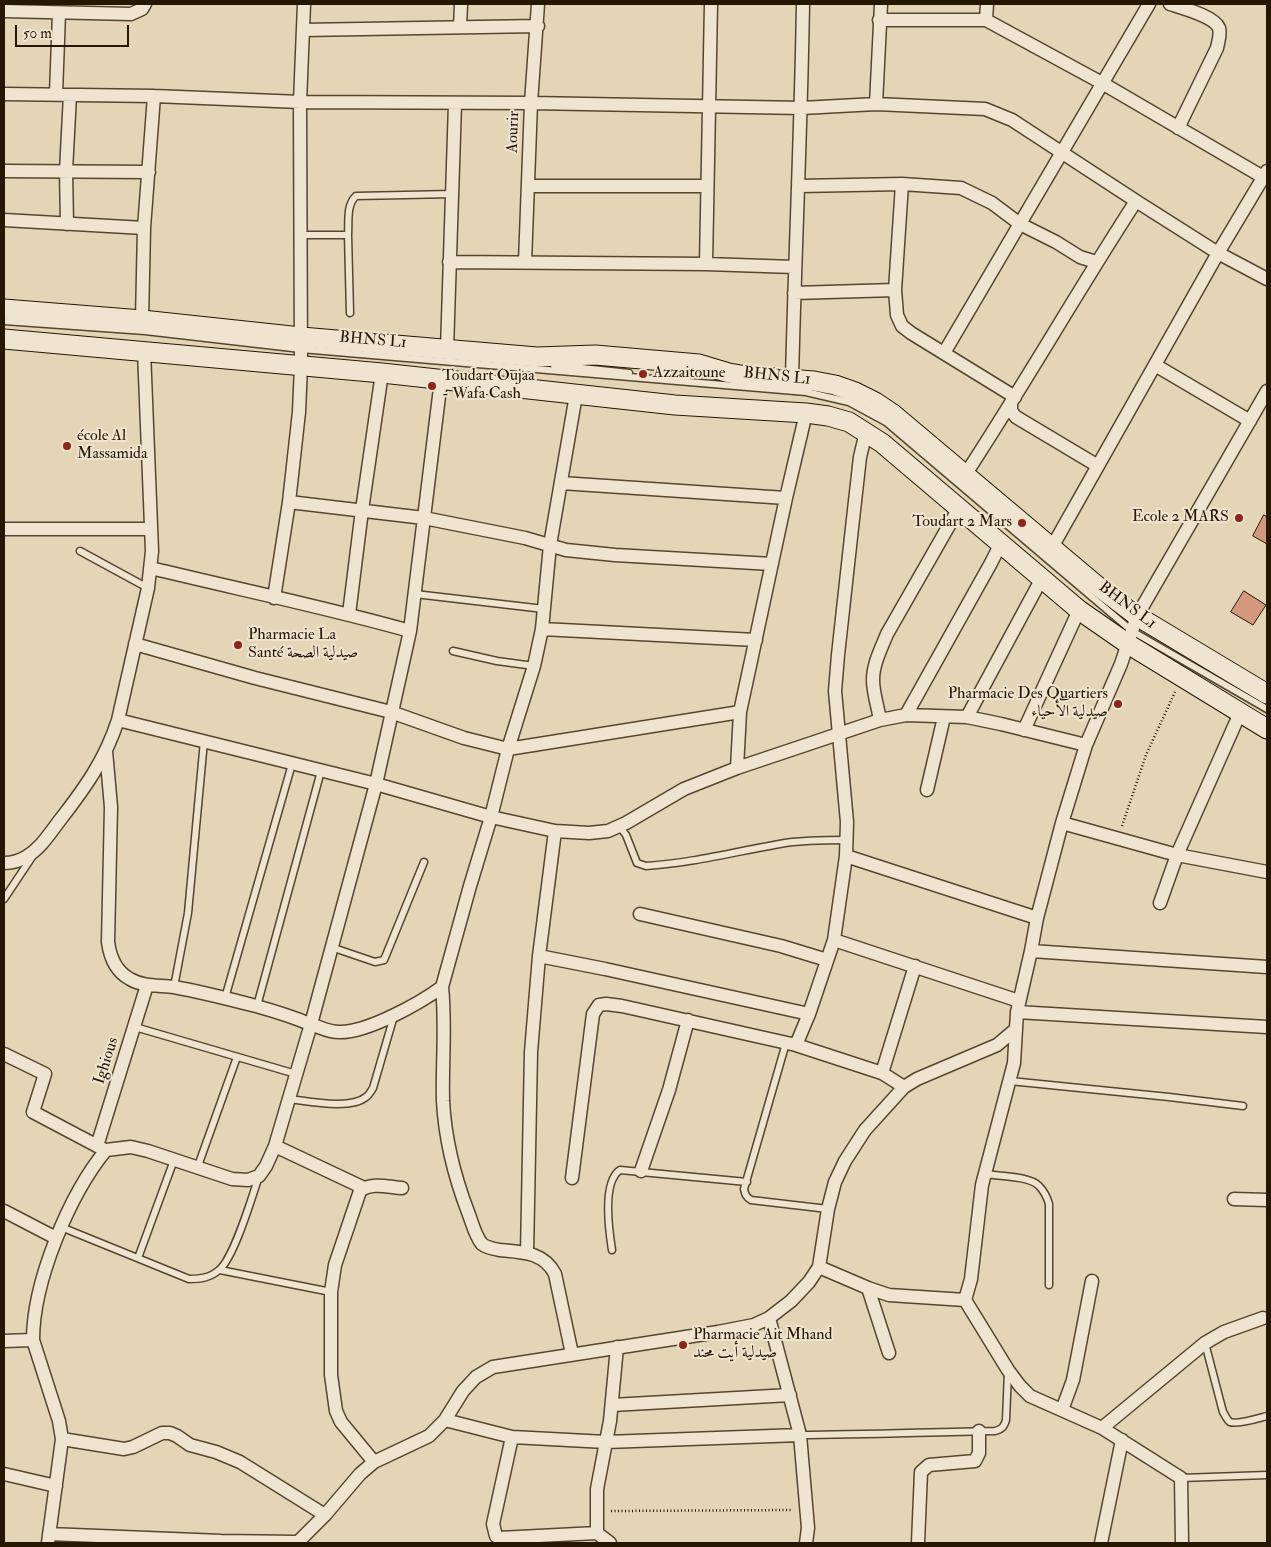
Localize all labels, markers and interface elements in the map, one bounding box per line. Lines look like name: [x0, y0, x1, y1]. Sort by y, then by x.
scale bar: [18, 15, 131, 47]
text: 50 m: [23, 24, 52, 43]
street label: Aourir: [504, 111, 524, 153]
street label: BHNS L1: [339, 328, 407, 354]
place label: Azzaitoune: [653, 364, 725, 384]
street label: BHNS L1: [742, 364, 812, 390]
place label: Toudart Oujaa - Wafa Cash: [442, 367, 535, 405]
marker: Azzaitoune: [637, 368, 649, 380]
marker: Toudart Oujaa - Wafa Cash: [426, 380, 438, 392]
place label: école Al Massamida: [77, 427, 148, 465]
marker: école Al Massamida: [61, 440, 73, 452]
place label: Ecole 2 MARS: [1132, 508, 1229, 528]
marker: Ecole 2 MARS: [1233, 512, 1245, 524]
place label: Toudart 2 Mars: [912, 513, 1012, 533]
marker: Toudart 2 Mars: [1016, 517, 1028, 529]
street label: BHNS L1: [1094, 578, 1160, 634]
place label: Pharmacie La Santé صيدلية الصحة: [248, 626, 358, 664]
marker: Pharmacie La Santé صيدلية الصحة: [232, 639, 244, 651]
place label: Pharmacie Des Quartiers صيدلية الأحياء: [948, 685, 1108, 723]
marker: Pharmacie Des Quartiers صيدلية الأحياء: [1112, 698, 1124, 710]
street label: Ighious: [90, 1035, 124, 1087]
place label: Pharmacie Ait Mhand صيدلية أيت محند: [693, 1326, 832, 1364]
marker: Pharmacie Ait Mhand صيدلية أيت محند: [677, 1339, 689, 1351]

